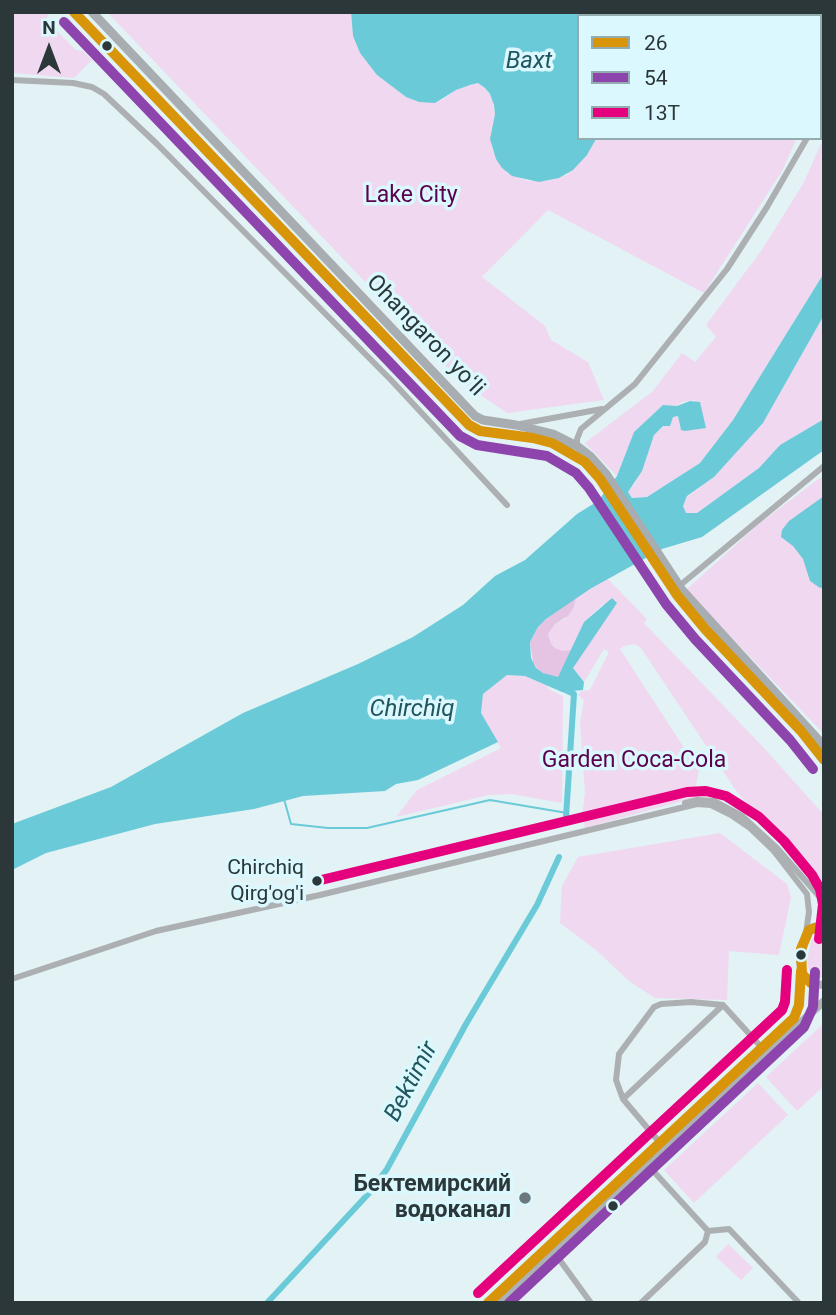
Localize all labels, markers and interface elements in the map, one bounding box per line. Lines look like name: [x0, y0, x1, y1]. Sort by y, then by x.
north arrow: [14, 14, 84, 84]
legend: [577, 14, 822, 140]
text: N: [42, 16, 56, 39]
text: 26: [644, 31, 668, 55]
unlabelled marker: [100, 39, 114, 53]
water label: Baхt: [506, 48, 552, 76]
text: 54: [644, 66, 668, 90]
text: 13Т: [644, 101, 680, 125]
park label: Lake City: [364, 182, 458, 210]
street label: Ohangaron yoʻli: [360, 269, 490, 403]
water label: Chirchiq: [369, 696, 455, 724]
park label: Garden Coca-Cola: [542, 747, 726, 775]
place label: Chirchiq Qirg'og'i: [227, 856, 304, 906]
marker: Chirchiq Qirg'og'i: [310, 874, 324, 888]
unlabelled marker: [794, 948, 808, 962]
water label: Bektimir: [379, 1037, 445, 1127]
place label: Бектемирский водоканал: [353, 1171, 511, 1225]
marker: Бектемирский водоканал: [517, 1190, 533, 1206]
unlabelled marker: [606, 1199, 620, 1213]

